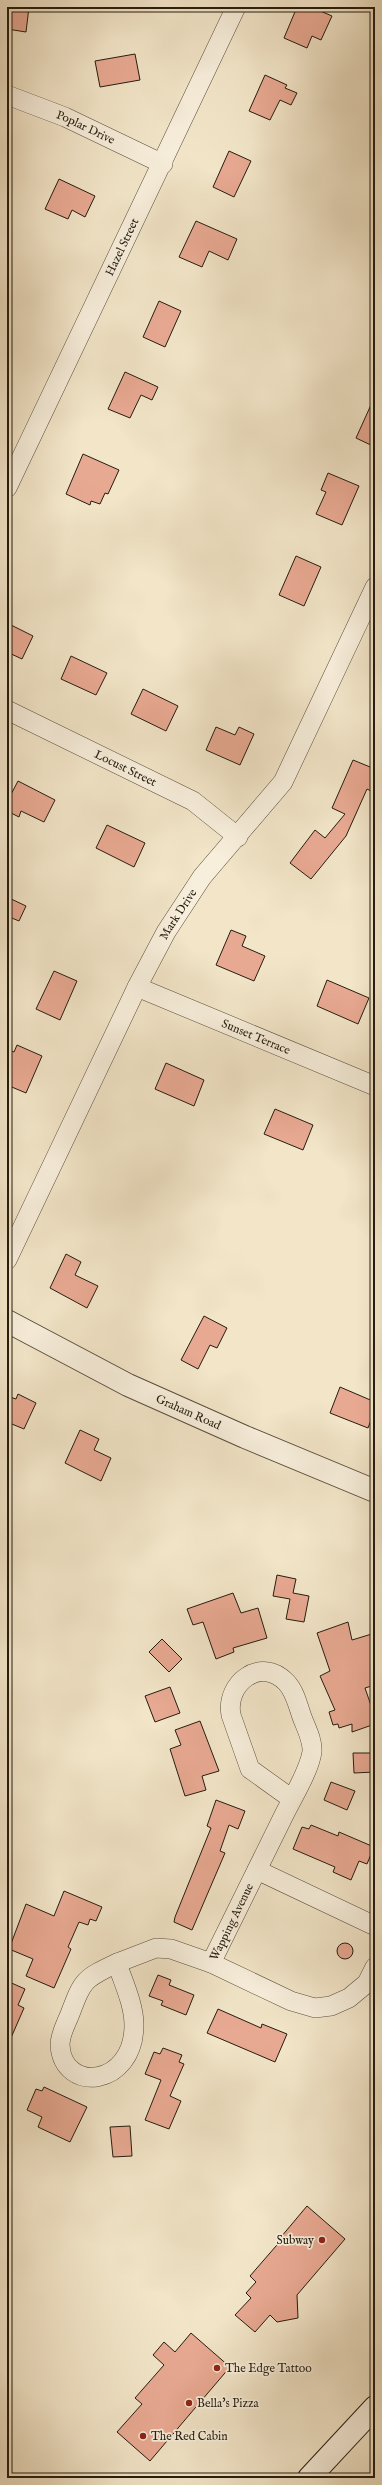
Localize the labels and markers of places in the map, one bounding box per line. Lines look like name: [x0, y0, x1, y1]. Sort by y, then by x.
place label: Subway: [277, 2233, 314, 2248]
marker: Subway: [317, 2235, 327, 2245]
place label: The Edge Tattoo: [225, 2361, 312, 2376]
marker: The Edge Tattoo: [212, 2363, 222, 2373]
place label: Bella's Pizza: [197, 2396, 260, 2411]
marker: Bella's Pizza: [184, 2398, 194, 2408]
place label: The Red Cabin: [151, 2429, 228, 2444]
marker: The Red Cabin: [138, 2431, 148, 2441]

